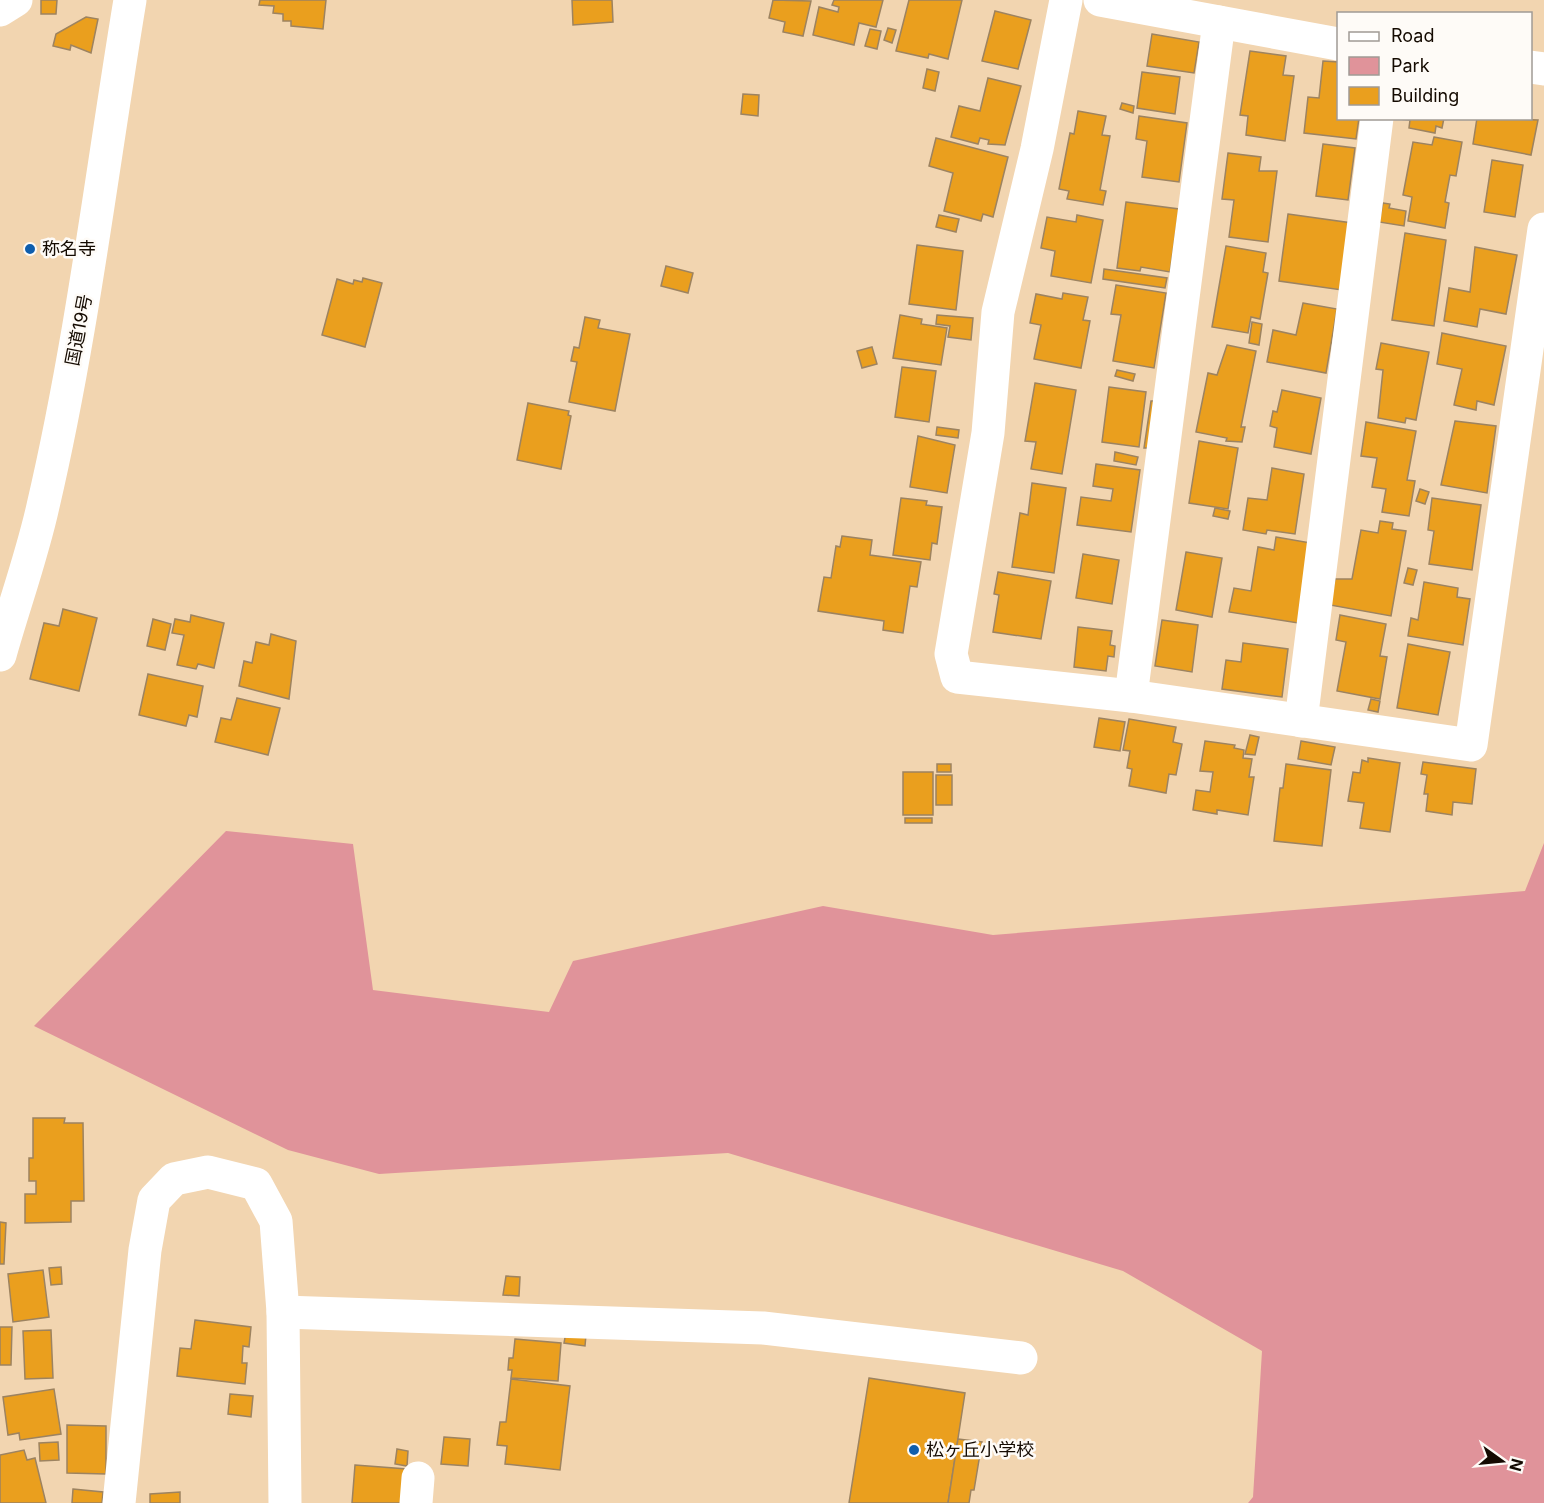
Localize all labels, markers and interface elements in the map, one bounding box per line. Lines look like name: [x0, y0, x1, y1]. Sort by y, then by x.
legend: [1337, 12, 1532, 120]
text: Road: [1391, 25, 1434, 46]
text: Park: [1391, 55, 1430, 76]
text: Building: [1391, 85, 1459, 106]
place label: 称名寺: [42, 238, 96, 259]
marker: 称名寺: [23, 242, 37, 256]
street label: 国道19号: [61, 292, 96, 367]
north arrow: [1472, 1431, 1532, 1491]
place label: 松ヶ丘小学校: [926, 1439, 1034, 1460]
marker: 松ヶ丘小学校: [907, 1443, 921, 1457]
text: N: [1505, 1456, 1528, 1473]

